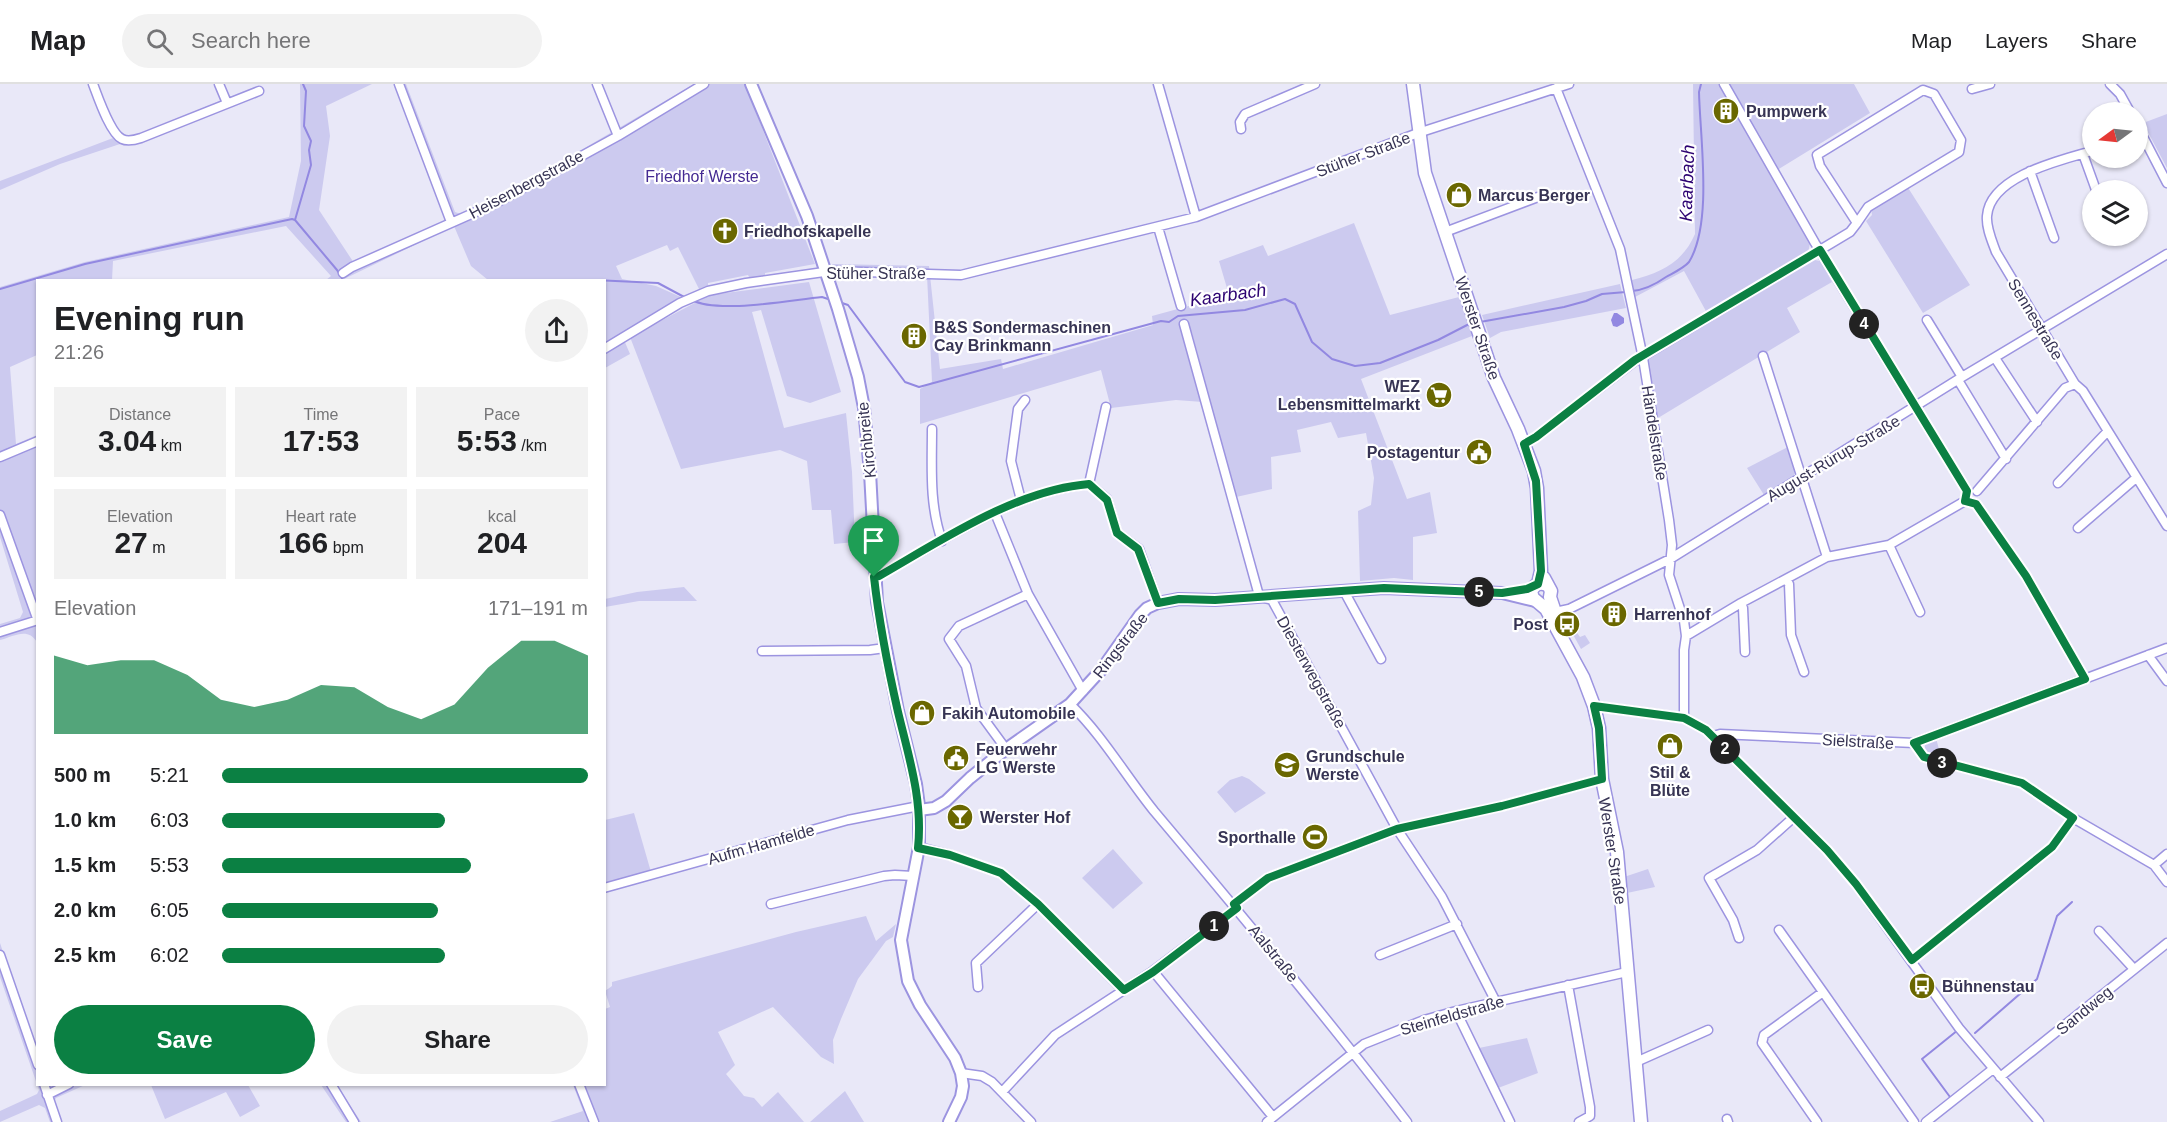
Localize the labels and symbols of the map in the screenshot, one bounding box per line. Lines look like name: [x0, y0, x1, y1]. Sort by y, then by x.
building icon: Pumpwerk: [1711, 96, 1741, 126]
north arrow: [2082, 102, 2148, 168]
place label: Pumpwerk: [1746, 103, 1827, 120]
street label: Stüher Straße: [1314, 129, 1413, 180]
water label: Kaarbach: [1676, 144, 1698, 222]
street label: Heisenbergstraße: [466, 147, 586, 222]
park label: Friedhof Werste: [645, 168, 759, 185]
shop icon: Marcus Berger: [1444, 180, 1474, 210]
place label: Marcus Berger: [1478, 187, 1590, 204]
church icon: Friedhofskapelle: [710, 216, 740, 246]
place label: Friedhofskapelle: [744, 223, 871, 240]
street label: Stüher Straße: [826, 265, 926, 282]
street label: Werster Straße: [1452, 274, 1503, 382]
street label: Sennestraße: [2005, 276, 2067, 363]
water label: Kaarbach: [1188, 280, 1268, 310]
pin: 4: [1849, 309, 1879, 339]
place label: B&S Sondermaschinen Cay Brinkmann: [934, 319, 1111, 354]
building icon: B&S Sondermaschinen Cay Brinkmann: [899, 321, 929, 351]
place label: WEZ Lebensmittelmarkt: [1278, 378, 1421, 413]
supermarket icon: WEZ Lebensmittelmarkt: [1424, 380, 1454, 410]
street label: Händelstraße: [1639, 384, 1670, 482]
street label: Kirchbreite: [854, 401, 879, 479]
street label: August-Rürup-Straße: [1764, 412, 1903, 505]
public building icon: Postagentur: [1464, 437, 1494, 467]
place label: Postagentur: [1367, 444, 1460, 461]
pin: [848, 515, 899, 577]
pin: 5: [1464, 577, 1494, 607]
building icon: Harrenhof: [1599, 599, 1629, 629]
place label: Harrenhof: [1634, 606, 1711, 623]
street label: Ringstraße: [1090, 609, 1151, 681]
bus stop icon: Post: [1552, 609, 1582, 639]
street label: Diesterwegstraße: [1274, 613, 1349, 731]
place label: Post: [1513, 616, 1549, 633]
shop icon: Fakih Automobile: [907, 698, 937, 728]
place label: Fakih Automobile: [942, 705, 1076, 722]
shop icon: Stil & Blüte: [1655, 731, 1685, 761]
street label: Sielstraße: [1822, 731, 1894, 752]
pin: 2: [1710, 734, 1740, 764]
place label: Feuerwehr LG Werste: [976, 741, 1057, 776]
public building icon: Feuerwehr LG Werste: [941, 743, 971, 773]
place label: Grundschule Werste: [1306, 748, 1405, 783]
pin: 3: [1927, 748, 1957, 778]
school or university icon: Grundschule Werste: [1272, 750, 1302, 780]
place label: Stil & Blüte: [1650, 764, 1691, 799]
street label: Werster Straße: [1596, 796, 1629, 906]
bar icon: Werster Hof: [945, 802, 975, 832]
place label: Werster Hof: [980, 809, 1071, 826]
street label: Aufm Hamfelde: [706, 821, 817, 868]
sports icon: Sporthalle: [1300, 822, 1330, 852]
place label: Sporthalle: [1218, 829, 1296, 846]
pin: 1: [1199, 911, 1229, 941]
street label: Aalstraße: [1245, 921, 1302, 985]
bus stop icon: Bühnenstau: [1907, 971, 1937, 1001]
place label: Bühnenstau: [1942, 978, 2034, 995]
street label: Sandweg: [2053, 983, 2116, 1038]
street label: Steinfeldstraße: [1398, 992, 1506, 1038]

